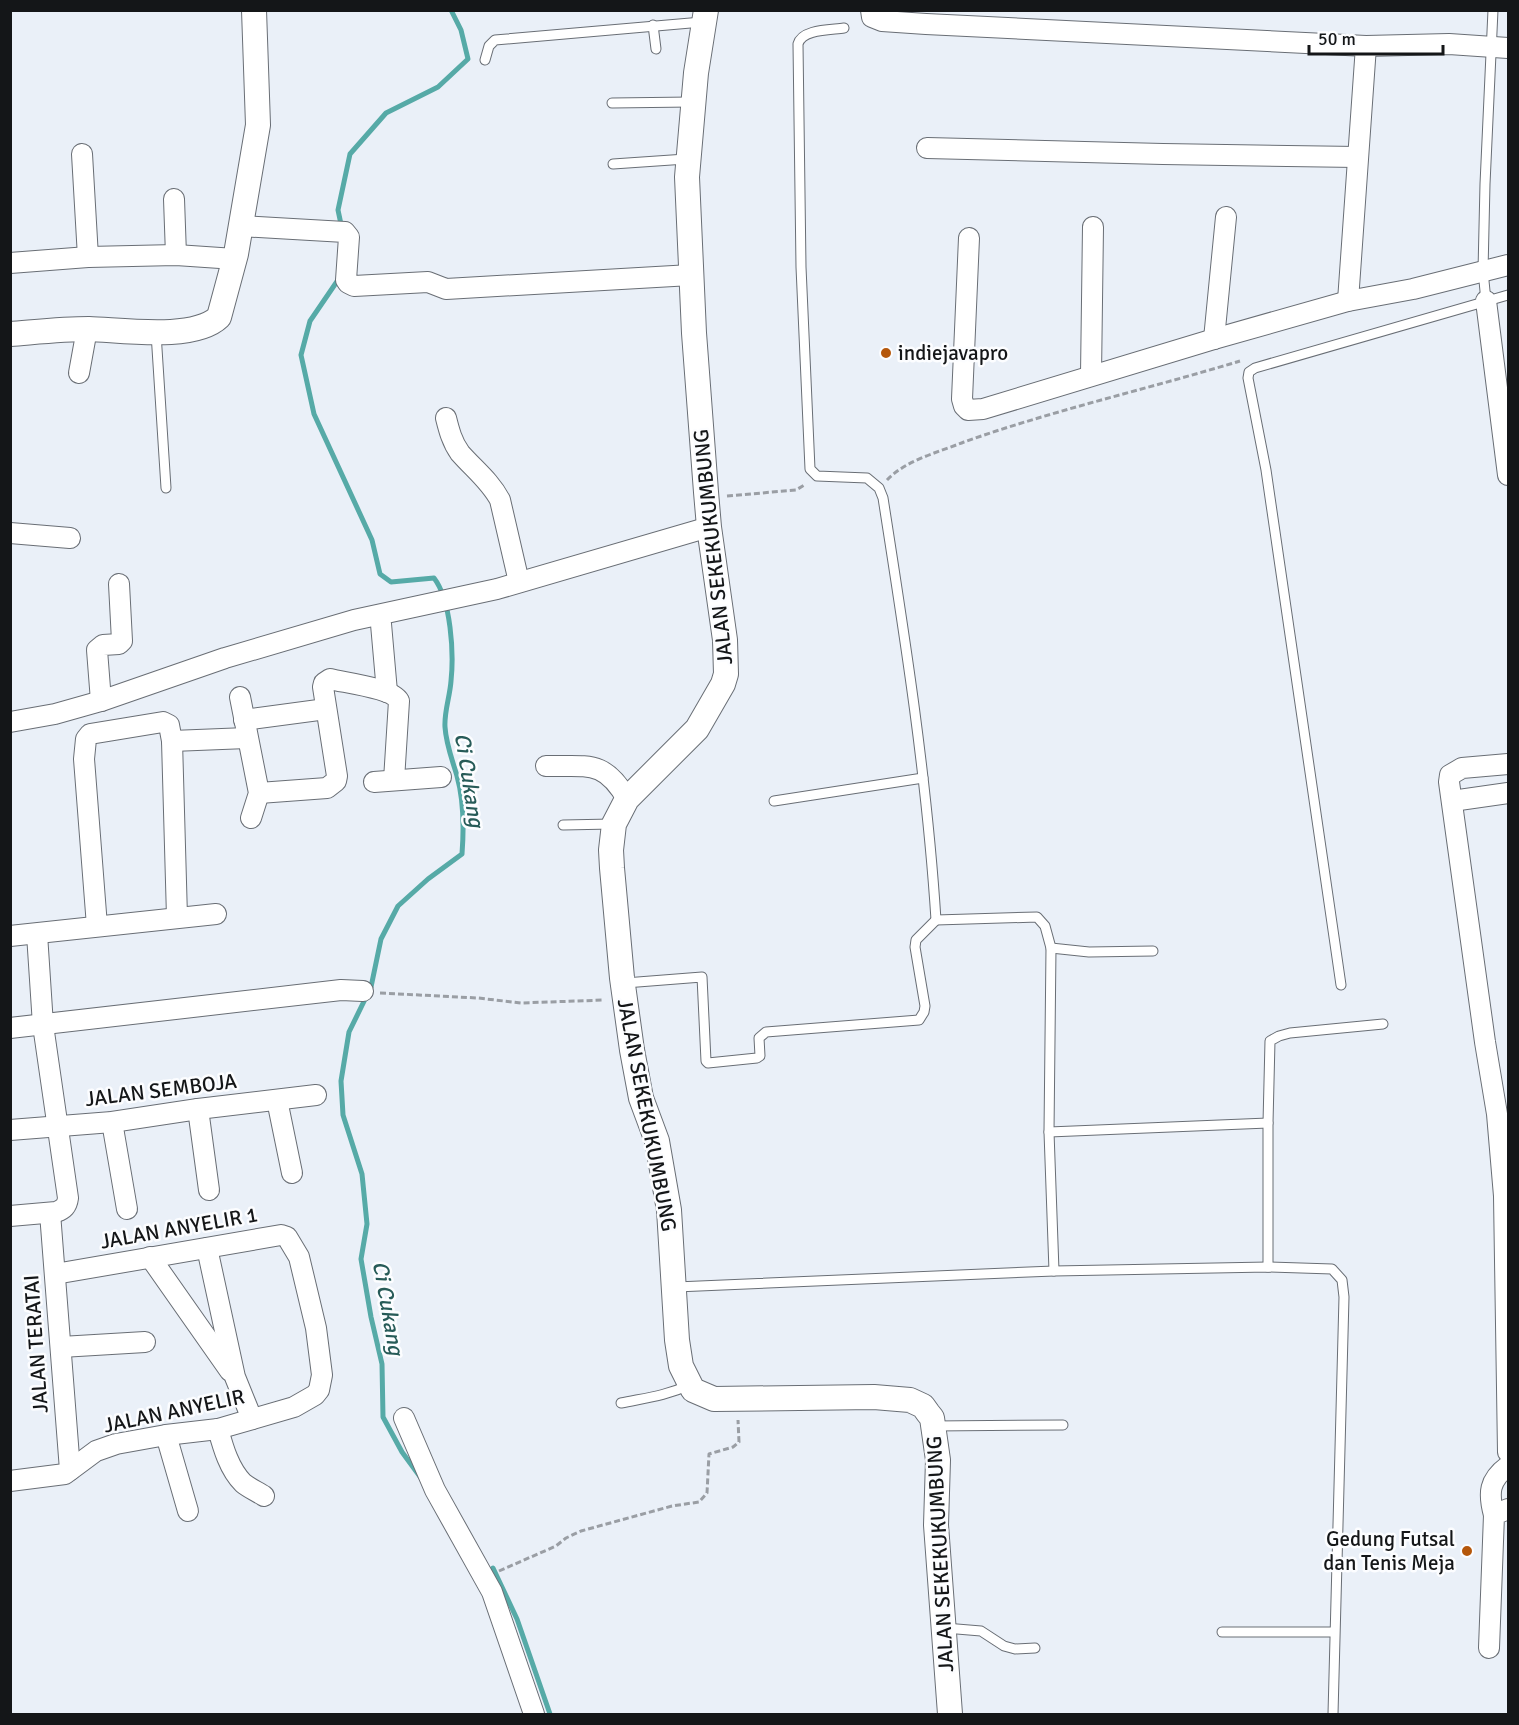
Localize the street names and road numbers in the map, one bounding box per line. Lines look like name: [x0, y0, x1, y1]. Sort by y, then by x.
street label: JALAN SEKEKUKUMBUNG: [688, 428, 738, 666]
street label: JALAN SEKEKUKUMBUNG: [612, 996, 682, 1234]
street label: JALAN SEMBOJA: [84, 1068, 238, 1112]
street label: JALAN ANYELIR 1: [98, 1201, 260, 1255]
street label: JALAN TERATAI: [18, 1274, 54, 1414]
street label: JALAN ANYELIR: [101, 1383, 247, 1439]
street label: JALAN SEKEKUKUMBUNG: [921, 1435, 959, 1673]

